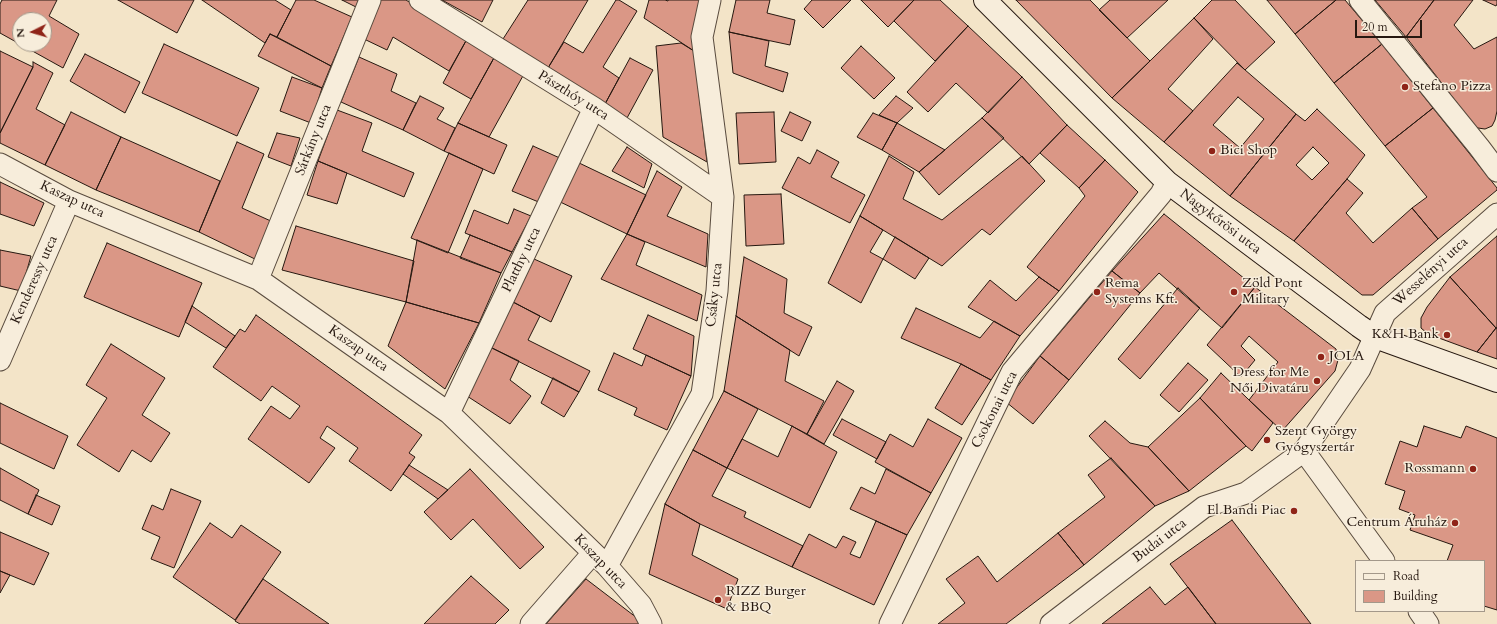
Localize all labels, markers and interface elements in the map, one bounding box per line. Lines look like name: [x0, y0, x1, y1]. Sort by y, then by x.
north arrow: [12, 12, 52, 52]
scale bar: [1357, 12, 1424, 38]
text: 20 m: [1362, 19, 1388, 35]
text: N: [13, 28, 28, 38]
street label: Pászthóy utca: [534, 68, 612, 124]
place label: Stefano Pizza: [1413, 79, 1491, 95]
marker: Stefano Pizza: [1400, 82, 1410, 92]
street label: Sárkány utca: [292, 102, 336, 178]
place label: Bici Shop: [1220, 143, 1277, 159]
marker: Bici Shop: [1207, 146, 1217, 156]
street label: Kaszap utca: [37, 178, 107, 222]
street label: Nagykőrösi utca: [1176, 186, 1264, 258]
street label: Platthy utca: [499, 225, 545, 295]
street label: Kenderessy utca: [8, 233, 62, 327]
street label: Wesselényi utca: [1390, 234, 1472, 310]
street label: Csáky utca: [703, 262, 727, 328]
place label: Rema Systems Kft.: [1105, 276, 1178, 308]
place label: Zöld Pont Military: [1242, 276, 1303, 308]
marker: Rema Systems Kft.: [1092, 287, 1102, 297]
marker: Zöld Pont Military: [1229, 287, 1239, 297]
street label: Kaszap utca: [325, 322, 391, 376]
place label: K&H Bank: [1372, 327, 1439, 343]
marker: K&H Bank: [1442, 330, 1452, 340]
place label: JOLA: [1329, 349, 1364, 365]
marker: JOLA: [1316, 352, 1326, 362]
place label: Dress for Me Női Divatáru: [1230, 365, 1309, 398]
street label: Csokonai utca: [968, 369, 1022, 451]
marker: Dress for Me Női Divatáru: [1312, 376, 1322, 386]
place label: Szent György Gyógyszertár: [1275, 424, 1357, 456]
marker: Szent György Gyógyszertár: [1262, 435, 1272, 445]
place label: Rossmann: [1405, 461, 1465, 477]
marker: Rossmann: [1468, 464, 1478, 474]
place label: El Bandi Piac: [1207, 503, 1286, 519]
marker: El Bandi Piac: [1289, 506, 1299, 516]
street label: Budai utca: [1130, 515, 1190, 567]
place label: Centrum Áruház: [1346, 515, 1447, 531]
marker: Centrum Áruház: [1450, 518, 1460, 528]
street label: Kaszap utca: [570, 531, 630, 593]
legend: [1355, 560, 1485, 612]
text: Road: [1393, 568, 1419, 584]
place label: RIZZ Burger & BBQ: [726, 584, 806, 616]
text: Building: [1393, 588, 1437, 604]
marker: RIZZ Burger & BBQ: [713, 595, 723, 605]

